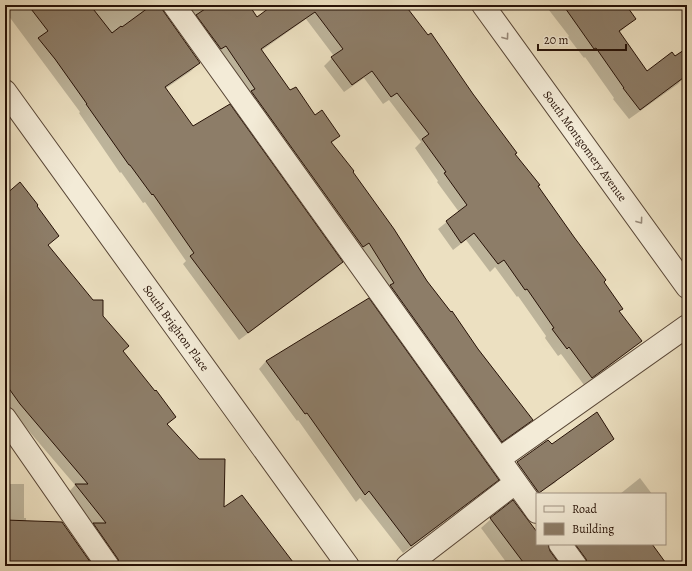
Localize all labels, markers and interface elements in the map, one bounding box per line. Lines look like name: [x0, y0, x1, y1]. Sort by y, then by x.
scale bar: [538, 26, 626, 52]
one-way arrow: [501, 32, 508, 39]
text: 20 m: [544, 32, 568, 48]
street label: South Montgomery Avenue: [539, 87, 631, 205]
one-way arrow: [635, 217, 642, 224]
street label: South Brighton Place: [139, 282, 213, 374]
legend: [536, 493, 666, 545]
text: Road: [572, 501, 598, 517]
text: Building: [572, 521, 614, 537]

